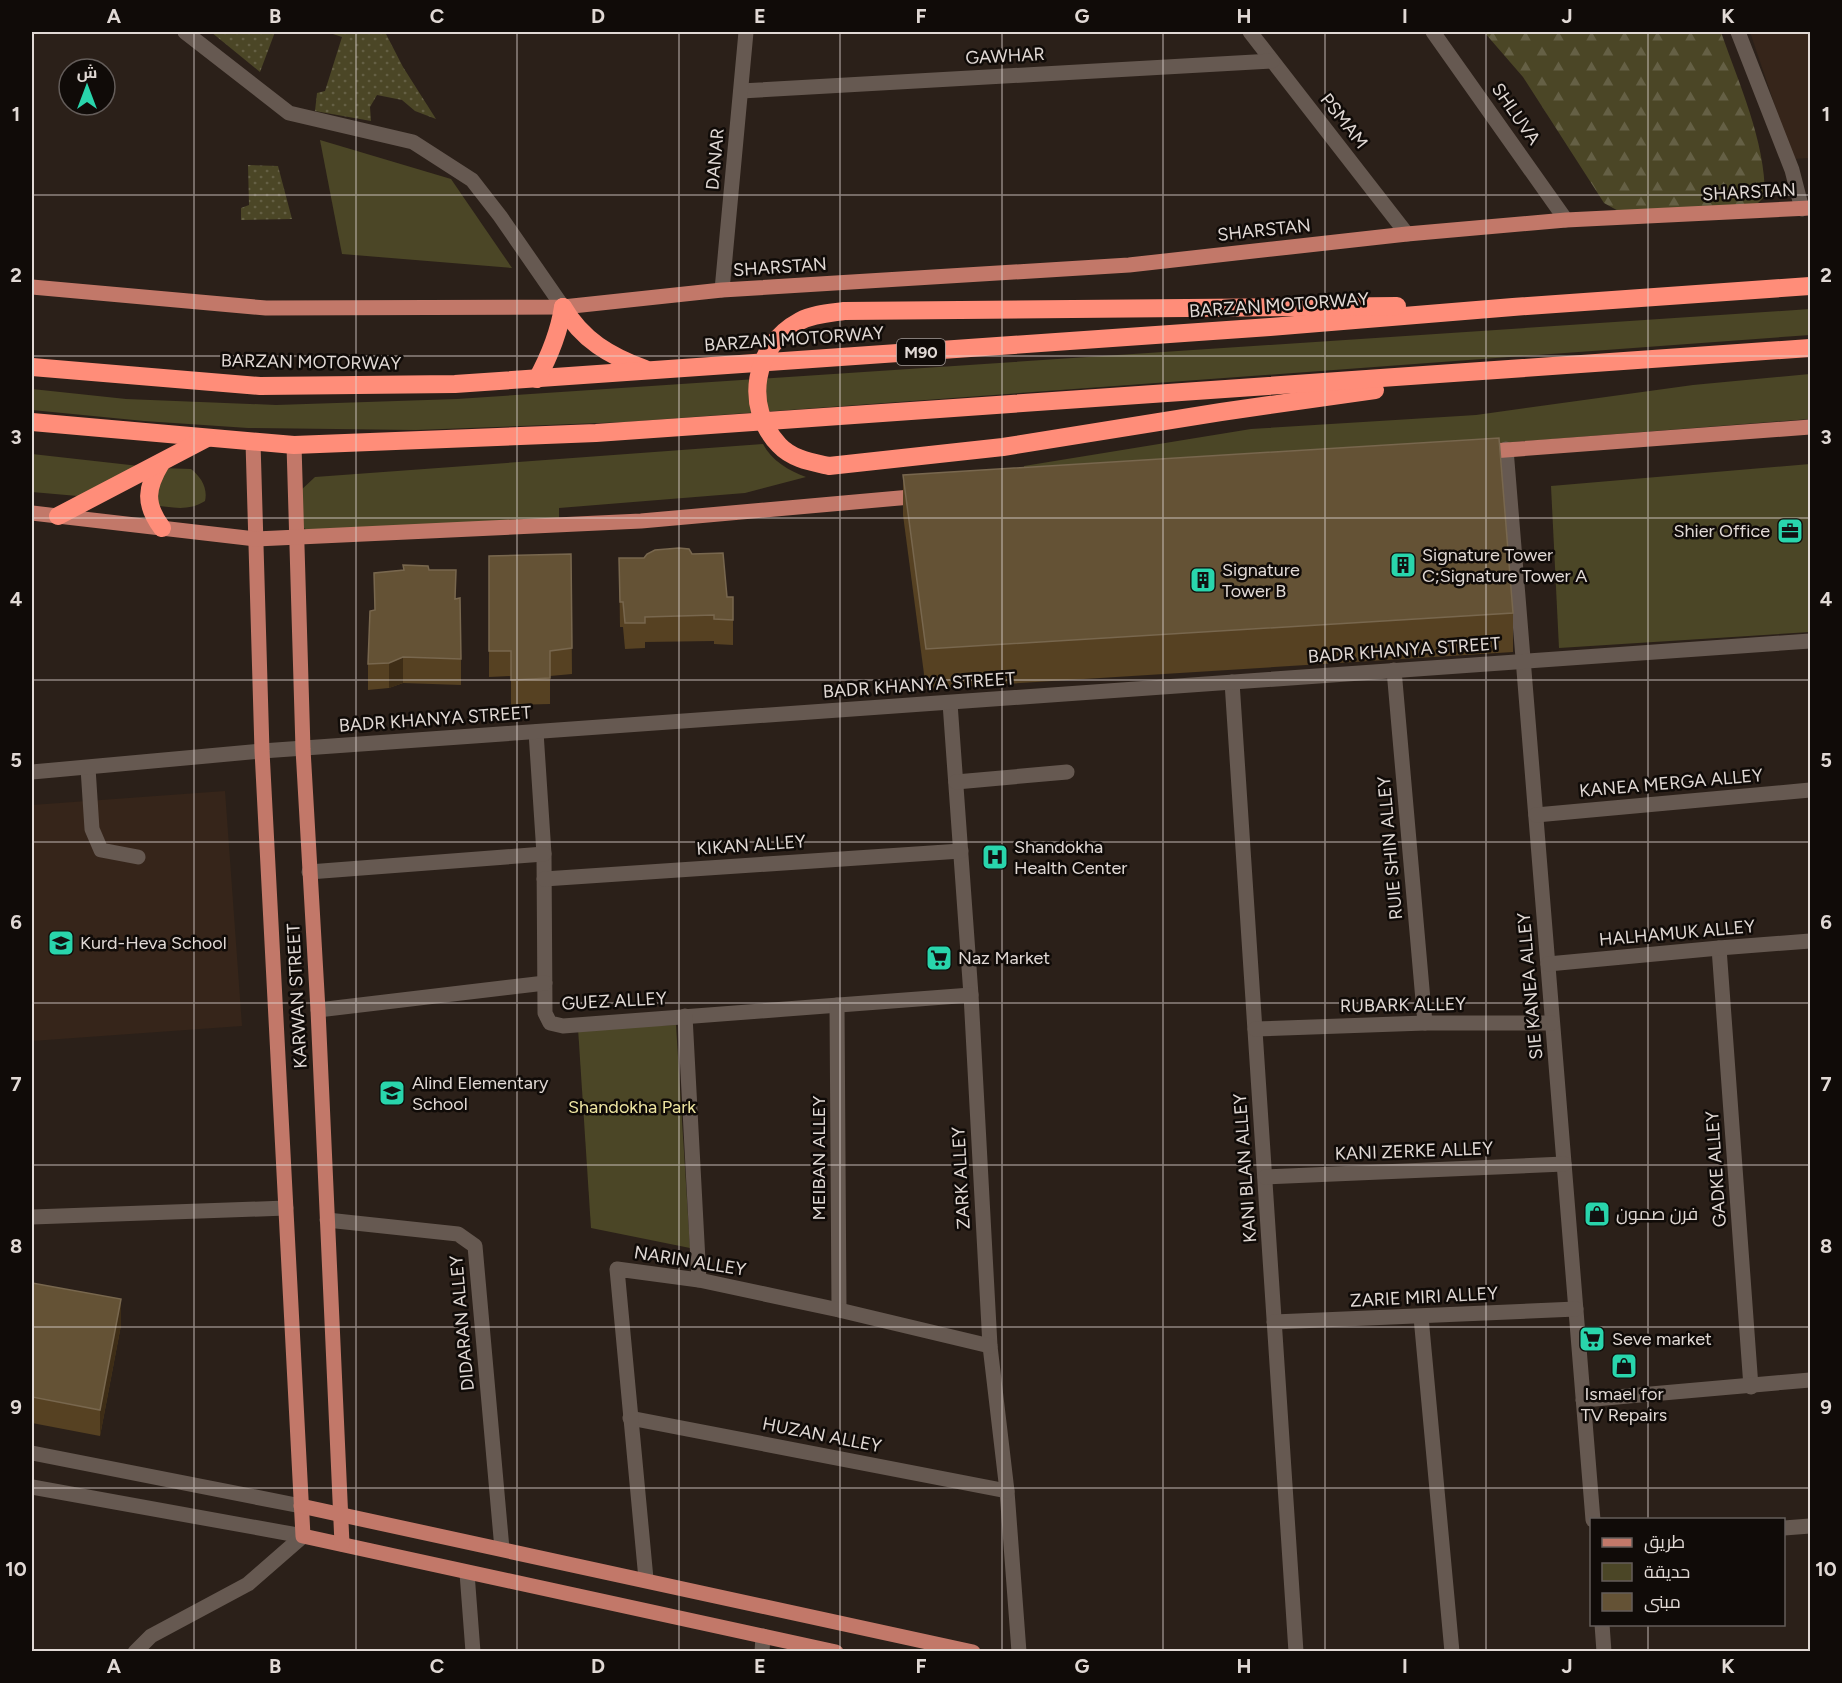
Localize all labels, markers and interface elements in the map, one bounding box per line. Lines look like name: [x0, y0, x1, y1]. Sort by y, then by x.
text: A: [107, 4, 122, 28]
text: B: [269, 4, 281, 28]
text: C: [430, 4, 444, 28]
text: D: [591, 4, 605, 28]
text: E: [754, 4, 766, 28]
text: F: [915, 4, 927, 28]
text: G: [1075, 4, 1090, 28]
text: H: [1237, 4, 1252, 28]
text: I: [1402, 4, 1408, 28]
text: J: [1561, 4, 1573, 28]
text: K: [1721, 4, 1735, 28]
street label: GAWHAR: [965, 43, 1045, 69]
north arrow: [57, 57, 117, 117]
text: ش: [77, 63, 97, 82]
street label: SHLUVA: [1487, 79, 1545, 149]
street label: PSMAM: [1316, 89, 1372, 153]
text: 1: [12, 102, 20, 126]
text: 1: [1822, 102, 1830, 126]
street label: DANAR: [701, 127, 729, 191]
street label: SHARSTAN: [1702, 179, 1796, 205]
street label: SHARSTAN: [1216, 214, 1312, 246]
street label: SHARSTAN: [732, 253, 828, 281]
text: 2: [10, 263, 22, 287]
text: 2: [1820, 263, 1832, 287]
street label: BARZAN MOTORWAY: [1188, 288, 1370, 322]
street label: BARZAN MOTORWAY: [703, 322, 885, 356]
road number: M90: [897, 339, 945, 365]
street label: BARZAN MOTORWAY: [221, 349, 401, 375]
text: 3: [10, 425, 22, 449]
text: 3: [1820, 425, 1832, 449]
office icon: Shier Office: [1775, 516, 1805, 546]
place label: Shier Office: [1673, 520, 1770, 542]
place label: Signature Tower C;Signature Tower A: [1422, 544, 1587, 587]
building icon: Signature Tower C;Signature Tower A: [1388, 550, 1418, 580]
place label: Signature Tower B: [1222, 559, 1300, 602]
building icon: Signature Tower B: [1188, 565, 1218, 595]
text: 4: [10, 587, 23, 611]
text: 4: [1820, 587, 1833, 611]
street label: BADR KHANYA STREET: [1307, 632, 1501, 668]
street label: BADR KHANYA STREET: [822, 667, 1016, 703]
street label: BADR KHANYA STREET: [338, 701, 532, 737]
text: 5: [10, 748, 22, 772]
text: 5: [1820, 748, 1832, 772]
street label: KANEA MERGA ALLEY: [1578, 764, 1764, 802]
street label: RUIE SHIN ALLEY: [1373, 775, 1407, 921]
street label: KIKAN ALLEY: [695, 830, 807, 860]
place label: Shandokha Health Center: [1014, 836, 1127, 879]
hospital icon: Shandokha Health Center: [980, 842, 1010, 872]
text: 6: [10, 910, 22, 934]
text: 6: [1820, 910, 1832, 934]
street label: SIE KANEA ALLEY: [1513, 911, 1547, 1061]
street label: HALHAMUK ALLEY: [1598, 915, 1756, 951]
street label: KARWAN STREET: [282, 923, 312, 1069]
school or university icon: Kurd-Heva School: [46, 928, 76, 958]
place label: Kurd-Heva School: [80, 932, 227, 954]
supermarket icon: Naz Market: [924, 943, 954, 973]
place label: Naz Market: [958, 947, 1050, 969]
street label: GUEZ ALLEY: [561, 987, 667, 1015]
street label: RUBARK ALLEY: [1340, 993, 1466, 1017]
text: 7: [10, 1072, 22, 1096]
place label: Alind Elementary School: [412, 1072, 549, 1115]
text: 7: [1820, 1072, 1832, 1096]
school or university icon: Alind Elementary School: [377, 1078, 407, 1108]
street label: KANI BLAN ALLEY: [1229, 1092, 1261, 1243]
street label: MEIBAN ALLEY: [808, 1095, 830, 1220]
park label: Shandokha Park: [568, 1096, 696, 1118]
street label: GADKE ALLEY: [1701, 1110, 1731, 1228]
street label: ZARK ALLEY: [947, 1126, 975, 1230]
street label: KANI ZERKE ALLEY: [1334, 1137, 1494, 1165]
shop icon: فرن صمون: [1582, 1199, 1612, 1229]
place label: فرن صمون: [1616, 1203, 1698, 1225]
text: 8: [10, 1234, 22, 1258]
text: 8: [1820, 1234, 1832, 1258]
street label: NARIN ALLEY: [632, 1241, 748, 1281]
street label: DIDARAN ALLEY: [445, 1254, 479, 1392]
street label: ZARIE MIRI ALLEY: [1349, 1282, 1499, 1312]
supermarket icon: Seve market: [1577, 1324, 1607, 1354]
place label: Seve market: [1612, 1328, 1712, 1350]
shop icon: Ismael for TV Repairs: [1609, 1351, 1639, 1381]
place label: Ismael for TV Repairs: [1581, 1383, 1667, 1426]
text: 9: [10, 1395, 22, 1419]
text: 9: [1820, 1395, 1832, 1419]
street label: HUZAN ALLEY: [761, 1413, 884, 1457]
legend: [1590, 1518, 1785, 1626]
text: طريق: [1644, 1531, 1685, 1554]
text: 10: [5, 1557, 27, 1581]
text: 10: [1815, 1557, 1837, 1581]
text: حديقة: [1644, 1561, 1690, 1583]
text: مبنى: [1644, 1591, 1681, 1613]
text: A: [107, 1654, 122, 1678]
text: B: [269, 1654, 281, 1678]
text: C: [430, 1654, 444, 1678]
text: D: [591, 1654, 605, 1678]
text: E: [754, 1654, 766, 1678]
text: F: [915, 1654, 927, 1678]
text: G: [1075, 1654, 1090, 1678]
text: H: [1237, 1654, 1252, 1678]
text: I: [1402, 1654, 1408, 1678]
text: J: [1561, 1654, 1573, 1678]
text: K: [1721, 1654, 1735, 1678]

